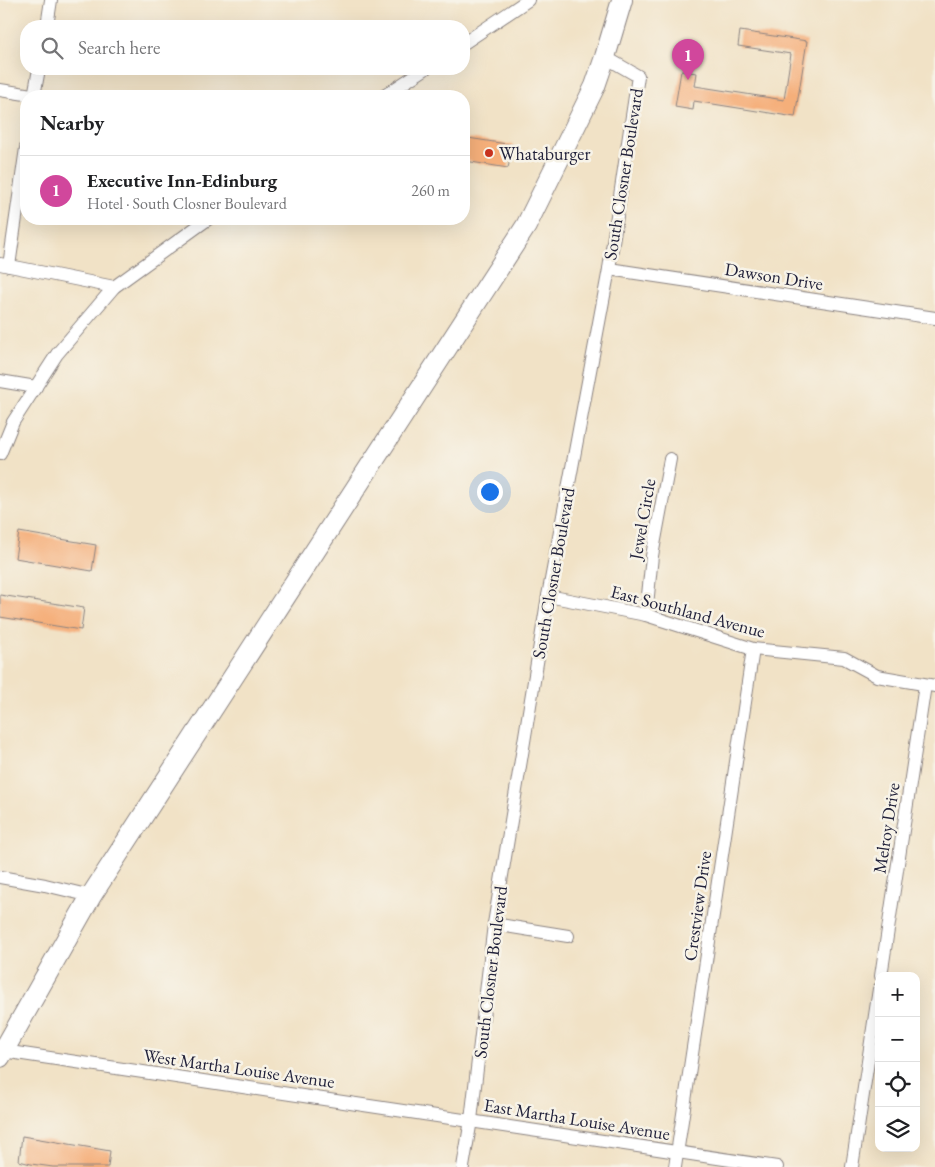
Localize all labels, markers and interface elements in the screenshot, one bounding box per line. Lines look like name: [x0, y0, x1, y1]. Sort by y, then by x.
search box: [20, 20, 470, 75]
icon: search: [38, 34, 66, 62]
text: Search here: [78, 35, 160, 60]
pin: 1: [672, 39, 704, 80]
street label: South Closner Boulevard: [598, 86, 648, 261]
text: Nearby: [40, 109, 104, 136]
place label: Whataburger: [499, 142, 590, 165]
marker: Whataburger: [483, 147, 495, 159]
text: Executive Inn-Edinburg: [87, 168, 277, 193]
text: 1: [52, 180, 60, 201]
text: 260 m: [411, 180, 450, 201]
text: Hotel · South Closner Boulevard: [87, 193, 287, 214]
street label: Dawson Drive: [723, 257, 825, 295]
street label: Jewel Circle: [623, 477, 660, 563]
your location: [477, 479, 503, 505]
street label: South Closner Boulevard: [527, 485, 580, 660]
street label: East Southland Avenue: [608, 579, 768, 643]
street label: Melroy Drive: [867, 781, 905, 875]
street label: Crestview Drive: [678, 849, 716, 963]
street label: South Closner Boulevard: [468, 884, 512, 1059]
map controls: [875, 972, 920, 1152]
button: +: [875, 972, 920, 1017]
button: −: [875, 1017, 920, 1062]
street label: West Martha Louise Avenue: [142, 1043, 336, 1093]
button: locate: [875, 1062, 920, 1107]
street label: East Martha Louise Avenue: [482, 1093, 672, 1145]
button: layers: [875, 1107, 920, 1152]

